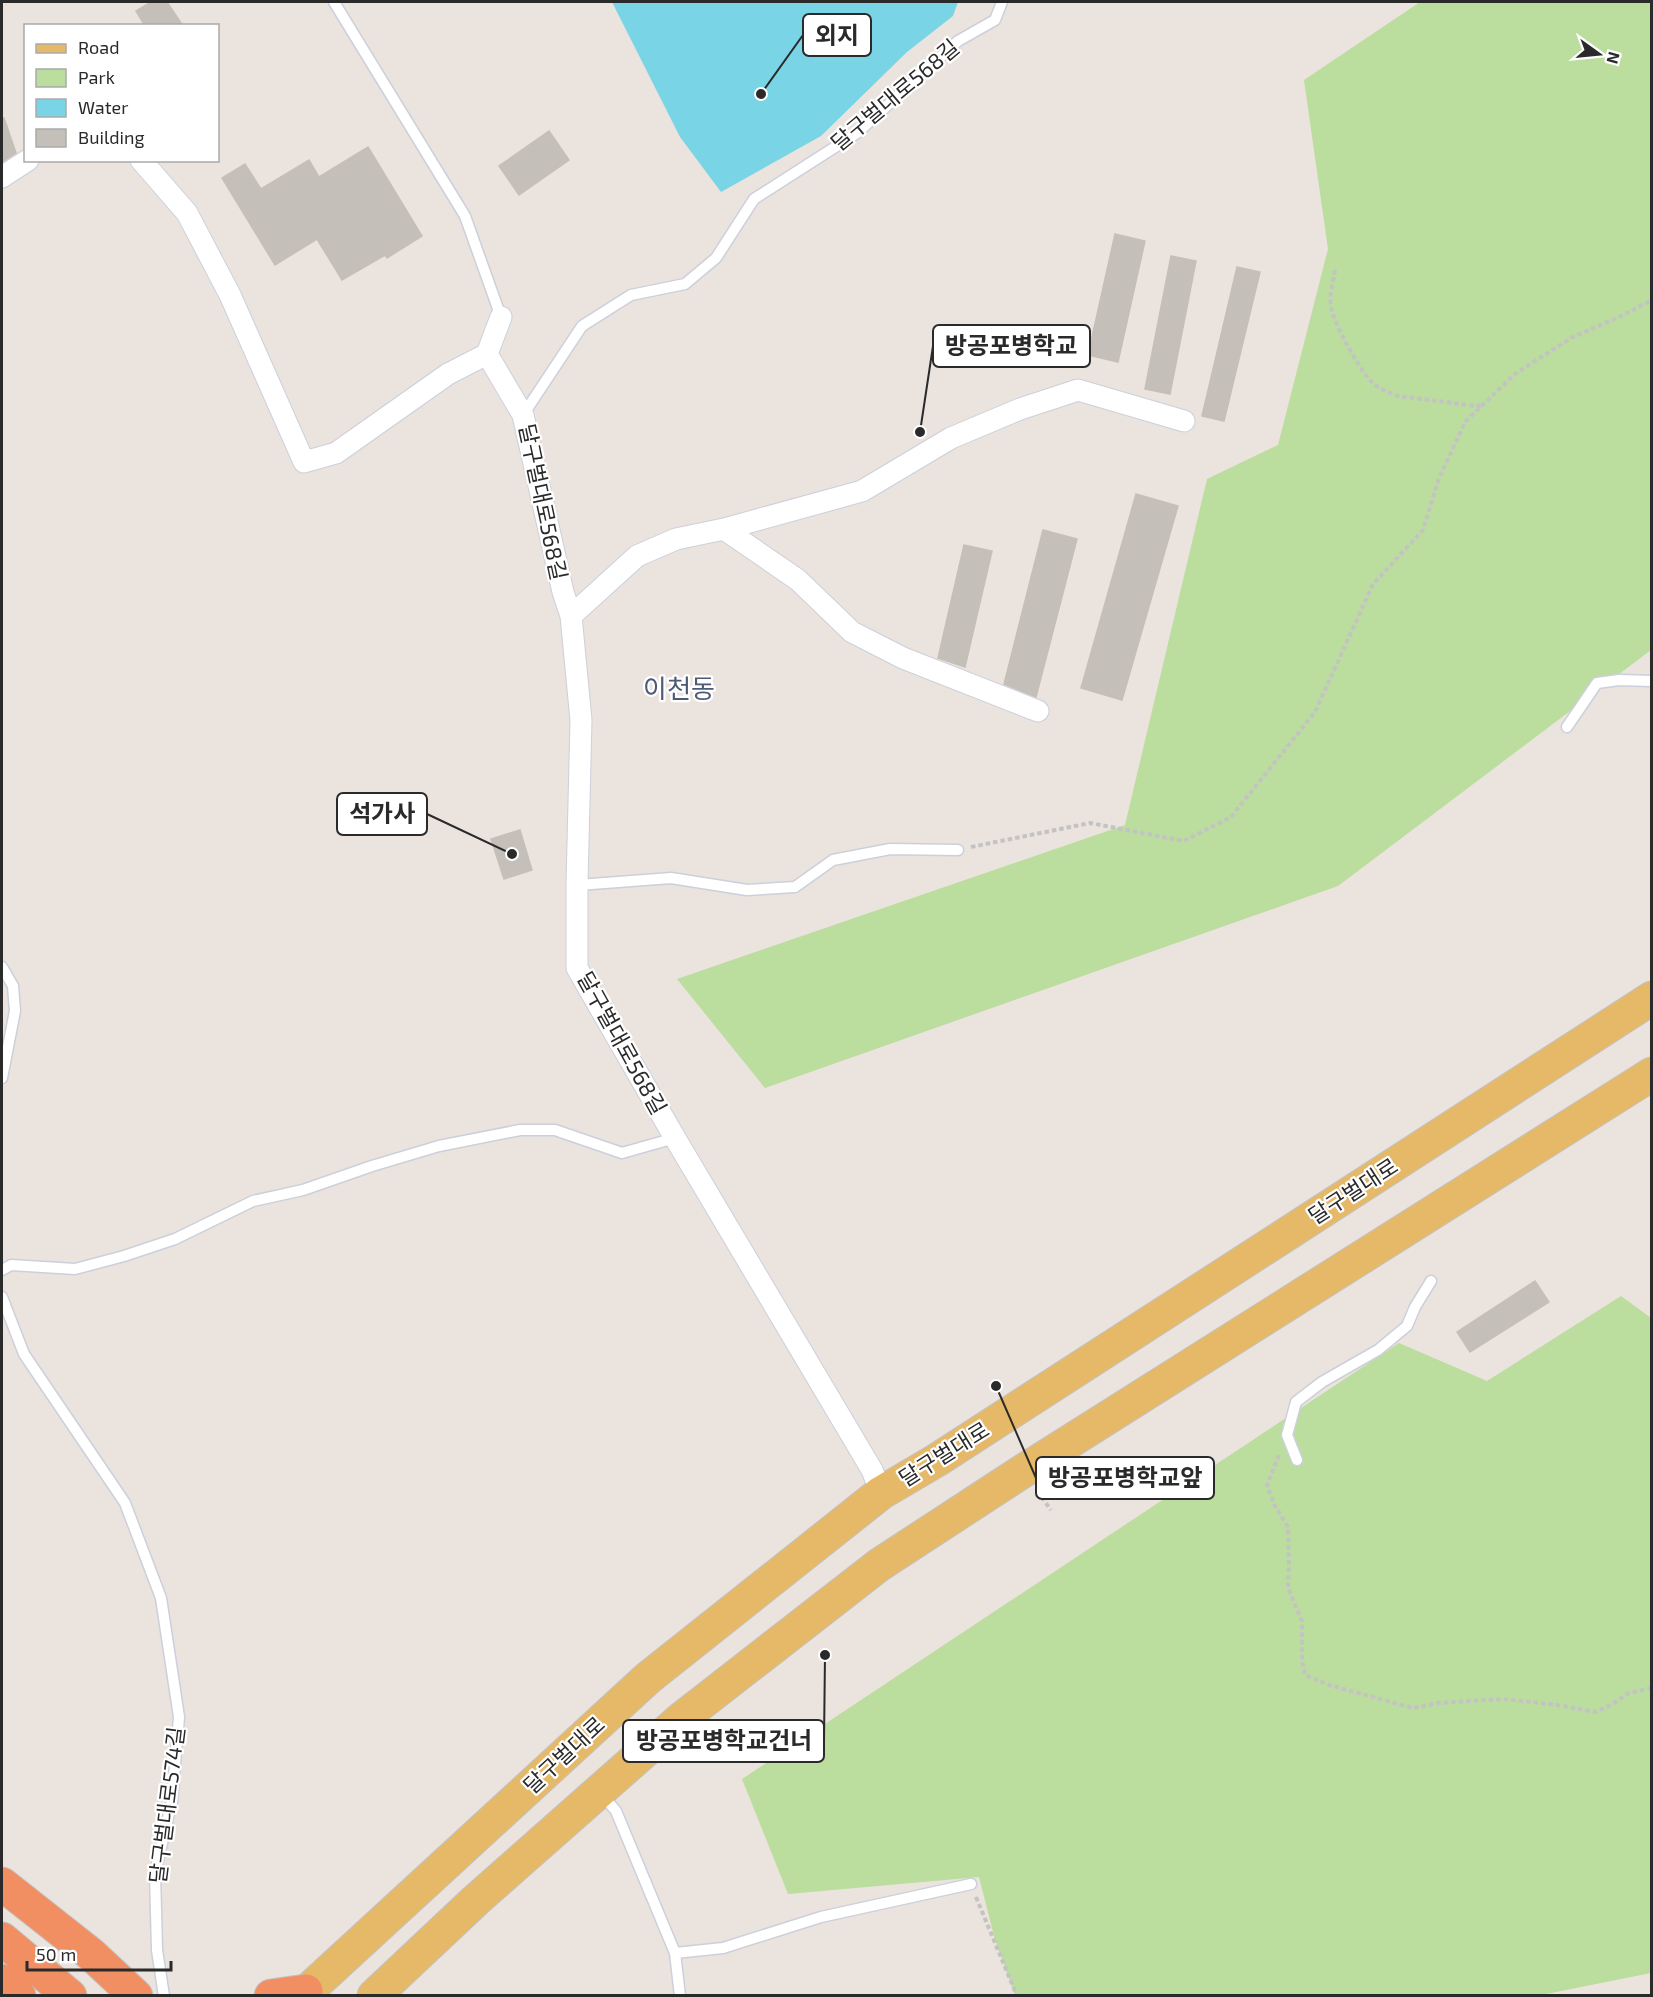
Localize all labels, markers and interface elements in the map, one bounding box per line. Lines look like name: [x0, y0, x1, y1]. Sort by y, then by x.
callout: 외지: [803, 14, 871, 56]
text: 외지: [815, 20, 859, 49]
legend: [24, 24, 219, 162]
north arrow: [1569, 24, 1629, 84]
street label: 달구벌대로568길: [825, 33, 964, 155]
text: Road: [78, 36, 119, 58]
text: N: [1603, 50, 1625, 66]
text: Park: [78, 66, 115, 88]
text: Water: [78, 96, 128, 118]
text: Building: [78, 126, 145, 148]
callout: 방공포병학교: [933, 325, 1090, 367]
text: 방공포병학교: [945, 330, 1077, 359]
street label: 달구벌대로568길: [515, 421, 573, 582]
district label: 이천동: [643, 672, 715, 703]
callout: 석가사: [337, 793, 427, 835]
text: 석가사: [349, 798, 415, 827]
street label: 달구벌대로568길: [573, 967, 673, 1118]
street label: 달구벌대로: [1303, 1152, 1402, 1229]
street label: 달구벌대로: [894, 1415, 993, 1491]
callout: 방공포병학교앞: [1036, 1457, 1214, 1499]
text: 방공포병학교앞: [1048, 1462, 1202, 1491]
street label: 달구벌대로: [517, 1710, 609, 1798]
callout: 방공포병학교건너: [623, 1720, 824, 1762]
street label: 달구벌대로574길: [143, 1725, 189, 1885]
text: 방공포병학교건너: [636, 1725, 812, 1754]
scale bar: [27, 1934, 171, 1972]
text: 50 m: [36, 1943, 76, 1965]

